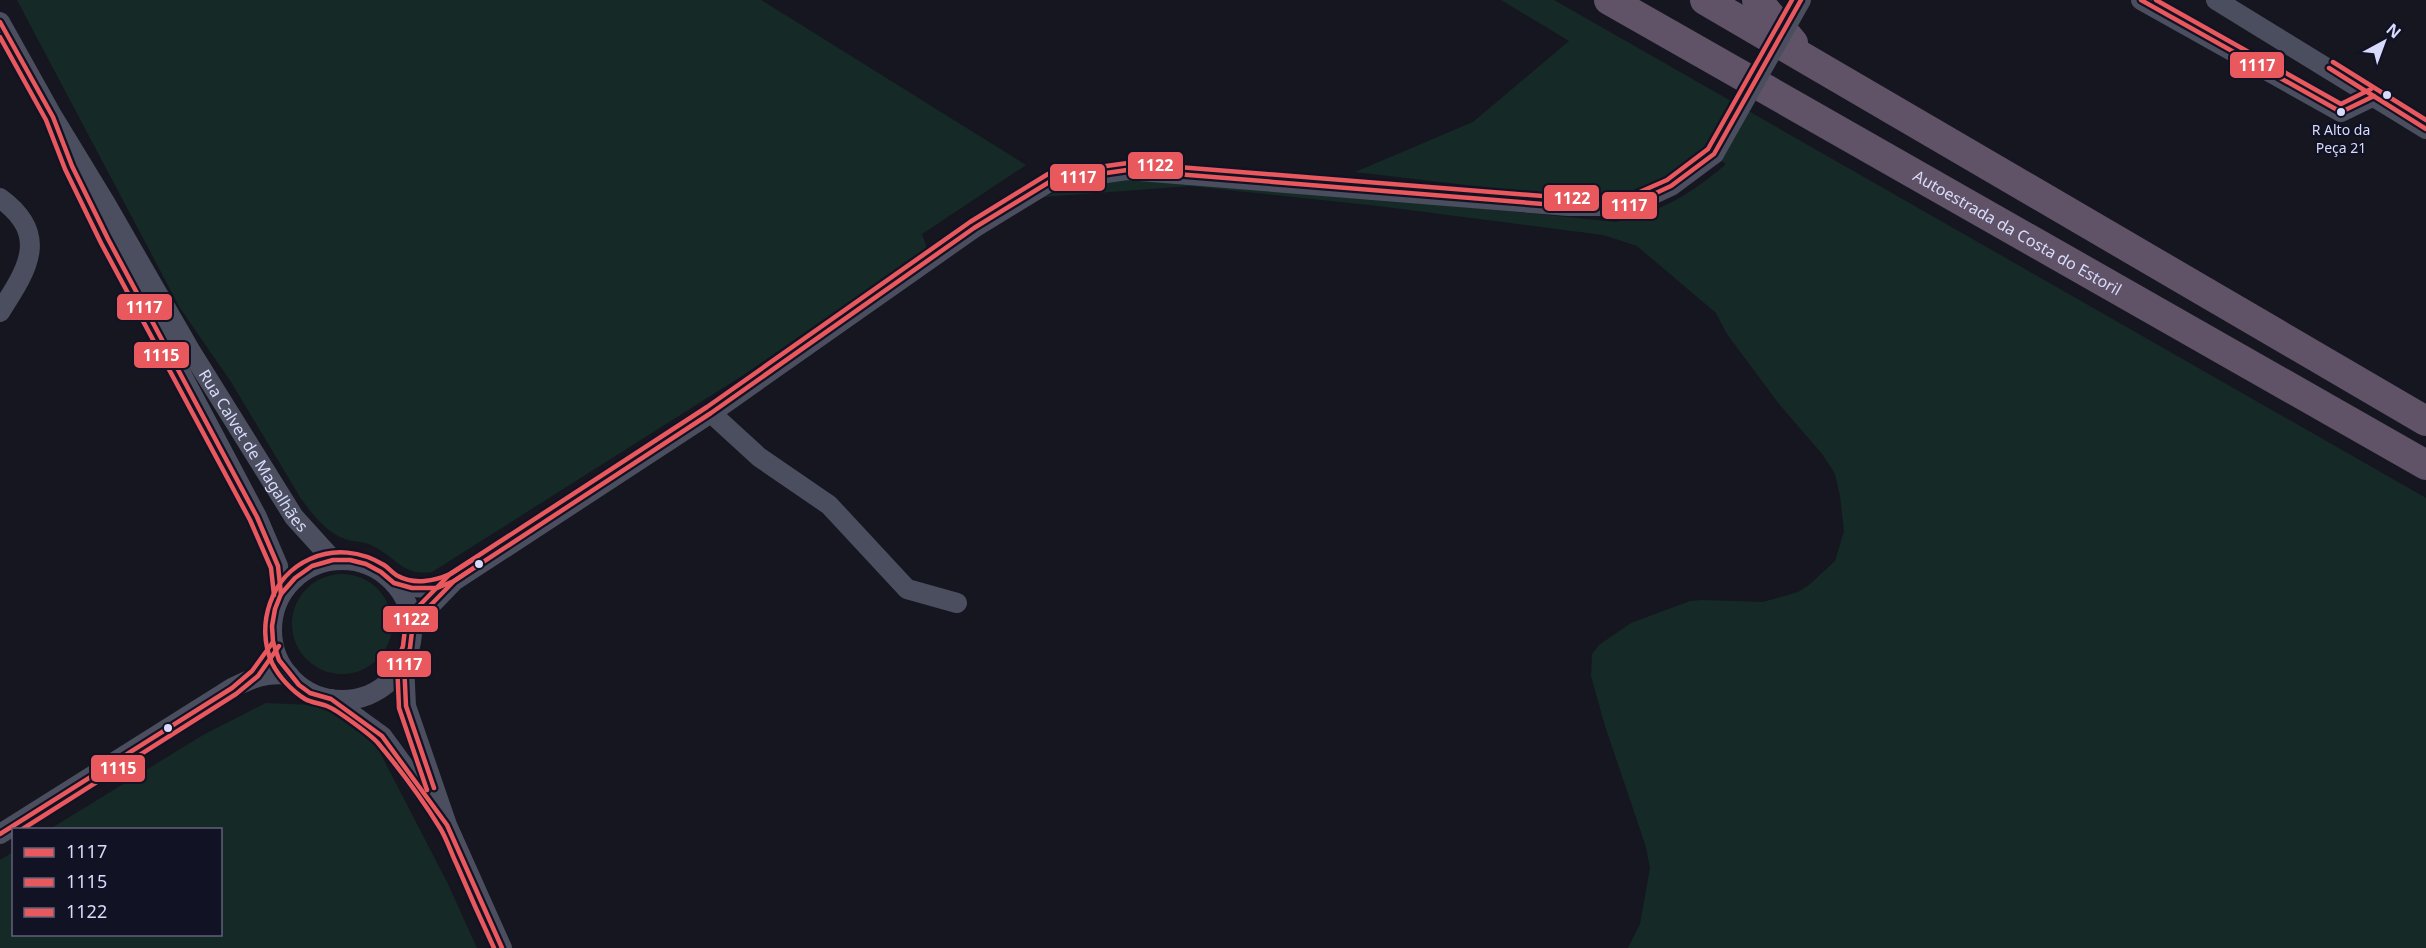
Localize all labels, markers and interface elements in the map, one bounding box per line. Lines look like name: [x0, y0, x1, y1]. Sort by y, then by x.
north arrow: [2354, 12, 2414, 72]
text: N: [2382, 18, 2406, 43]
line badge: 1117: [2229, 51, 2285, 79]
text: 1117: [2239, 54, 2275, 76]
unlabelled marker: [2381, 89, 2393, 101]
marker: R Alto da Peça 21: [2335, 106, 2347, 118]
place label: R Alto da Peça 21: [2312, 120, 2370, 157]
line badge: 1122: [1127, 151, 1184, 180]
text: 1122: [1137, 154, 1173, 176]
line badge: 1117: [1049, 163, 1106, 192]
street label: Autoestrada da Costa do Estoril: [1909, 164, 2126, 301]
text: 1117: [1060, 166, 1096, 188]
line badge: 1122: [1543, 184, 1600, 212]
text: 1122: [1554, 187, 1590, 209]
line badge: 1117: [1601, 191, 1658, 220]
text: 1117: [1611, 194, 1647, 216]
line badge: 1117: [116, 293, 173, 321]
text: 1117: [126, 296, 162, 318]
line badge: 1115: [133, 341, 190, 369]
text: 1115: [143, 344, 179, 366]
street label: Rua Calvet de Magalhães: [194, 365, 313, 537]
unlabelled marker: [473, 558, 485, 570]
line badge: 1122: [382, 605, 439, 633]
text: 1122: [393, 608, 429, 630]
line badge: 1117: [376, 650, 432, 678]
text: 1117: [386, 653, 422, 675]
unlabelled marker: [162, 722, 174, 734]
line badge: 1115: [90, 754, 146, 783]
text: 1115: [100, 757, 136, 779]
legend: [12, 828, 222, 936]
text: 1117: [66, 839, 107, 863]
text: 1115: [66, 869, 107, 893]
text: 1122: [66, 899, 107, 923]

